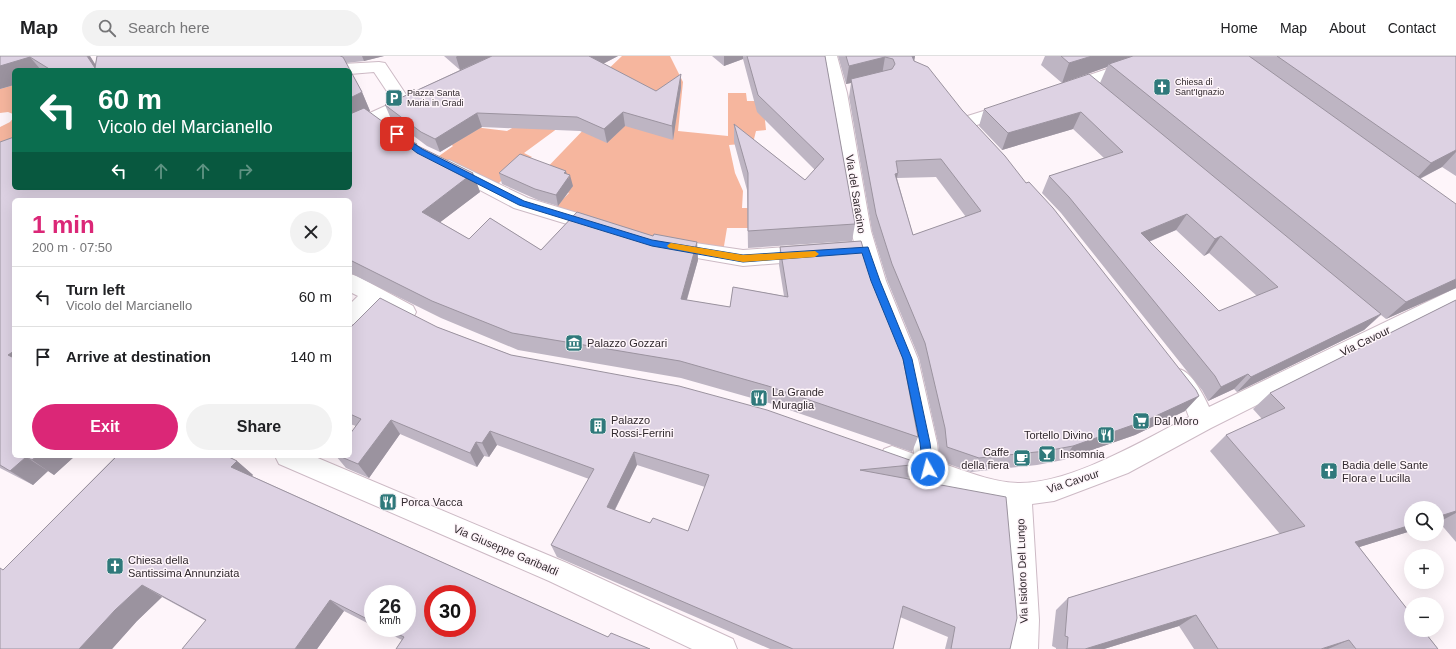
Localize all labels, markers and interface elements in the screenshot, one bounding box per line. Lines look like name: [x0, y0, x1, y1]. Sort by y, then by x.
search box: [82, 10, 362, 46]
text: Map: [20, 17, 58, 38]
icon: search: [96, 17, 118, 39]
text: Search here: [128, 19, 210, 36]
text: Home: [1221, 20, 1258, 36]
text: Map: [1280, 20, 1307, 36]
text: About: [1329, 20, 1366, 36]
text: Contact: [1388, 20, 1436, 36]
church icon: Chiesa di Sant'Ignazio: [1152, 77, 1172, 97]
place label: Chiesa di Sant'Ignazio: [1175, 77, 1224, 97]
icon: left: [32, 84, 84, 136]
text: 60 m: [98, 84, 162, 115]
parking icon: Piazza Santa Maria in Gradi: [384, 88, 404, 108]
place label: Piazza Santa Maria in Gradi: [407, 88, 464, 108]
text: Vicolo del Marcianello: [98, 117, 273, 137]
pin: [380, 117, 414, 151]
icon: arrive: [386, 123, 408, 145]
street label: Via del Saracino: [844, 154, 868, 234]
icon: left: [108, 160, 130, 182]
icon: ahead: [150, 160, 172, 182]
icon: ahead: [192, 160, 214, 182]
icon: right: [234, 160, 256, 182]
text: 1 min: [32, 211, 95, 238]
button: close: [290, 211, 332, 253]
text: 200 m · 07:50: [32, 240, 112, 255]
text: Turn left: [66, 281, 125, 298]
icon: left: [32, 286, 54, 308]
text: 60 m: [299, 288, 332, 305]
text: Vicolo del Marcianello: [66, 298, 192, 313]
street label: Via Cavour: [1338, 324, 1392, 358]
museum icon: Palazzo Gozzari: [564, 333, 584, 353]
place label: Palazzo Gozzari: [587, 337, 667, 349]
icon: arrive: [32, 346, 54, 368]
text: Arrive at destination: [66, 348, 211, 365]
text: 140 m: [290, 348, 332, 365]
place label: La Grande Muraglia: [772, 386, 824, 411]
restaurant icon: La Grande Muraglia: [749, 388, 769, 408]
button: Exit: [32, 404, 178, 450]
button: Share: [186, 404, 332, 450]
supermarket icon: Dal Moro: [1131, 411, 1151, 431]
place label: Palazzo Rossi-Ferrini: [611, 414, 673, 439]
place label: Dal Moro: [1154, 415, 1199, 427]
building icon: Palazzo Rossi-Ferrini: [588, 416, 608, 436]
restaurant icon: Tortello Divino: [1096, 425, 1116, 445]
place label: Tortello Divino: [1024, 429, 1093, 441]
bar icon: Insomnia: [1037, 444, 1057, 464]
place label: Caffe della fiera: [961, 446, 1010, 471]
position arrow: [907, 448, 949, 490]
cafe icon: Caffe della fiera: [1012, 448, 1032, 468]
place label: Insomnia: [1060, 448, 1106, 460]
place label: Badia delle Sante Flora e Lucilla: [1342, 459, 1428, 484]
church icon: Badia delle Sante Flora e Lucilla: [1319, 461, 1339, 481]
street label: Via Cavour: [1045, 467, 1101, 495]
restaurant icon: Porca Vacca: [378, 492, 398, 512]
place label: Porca Vacca: [401, 496, 463, 508]
map controls: [1404, 501, 1444, 637]
button: search: [1404, 501, 1444, 541]
street label: Via Isidoro Del Lungo: [1014, 518, 1030, 624]
street label: Via Giuseppe Garibaldi: [452, 522, 560, 578]
button: +: [1404, 549, 1444, 589]
place label: Chiesa della Santissima Annunziata: [128, 554, 240, 579]
church icon: Chiesa della Santissima Annunziata: [105, 556, 125, 576]
speed limit sign: 30: [424, 585, 476, 637]
text: 26: [379, 595, 401, 617]
button: −: [1404, 597, 1444, 637]
text: km/h: [379, 615, 401, 626]

